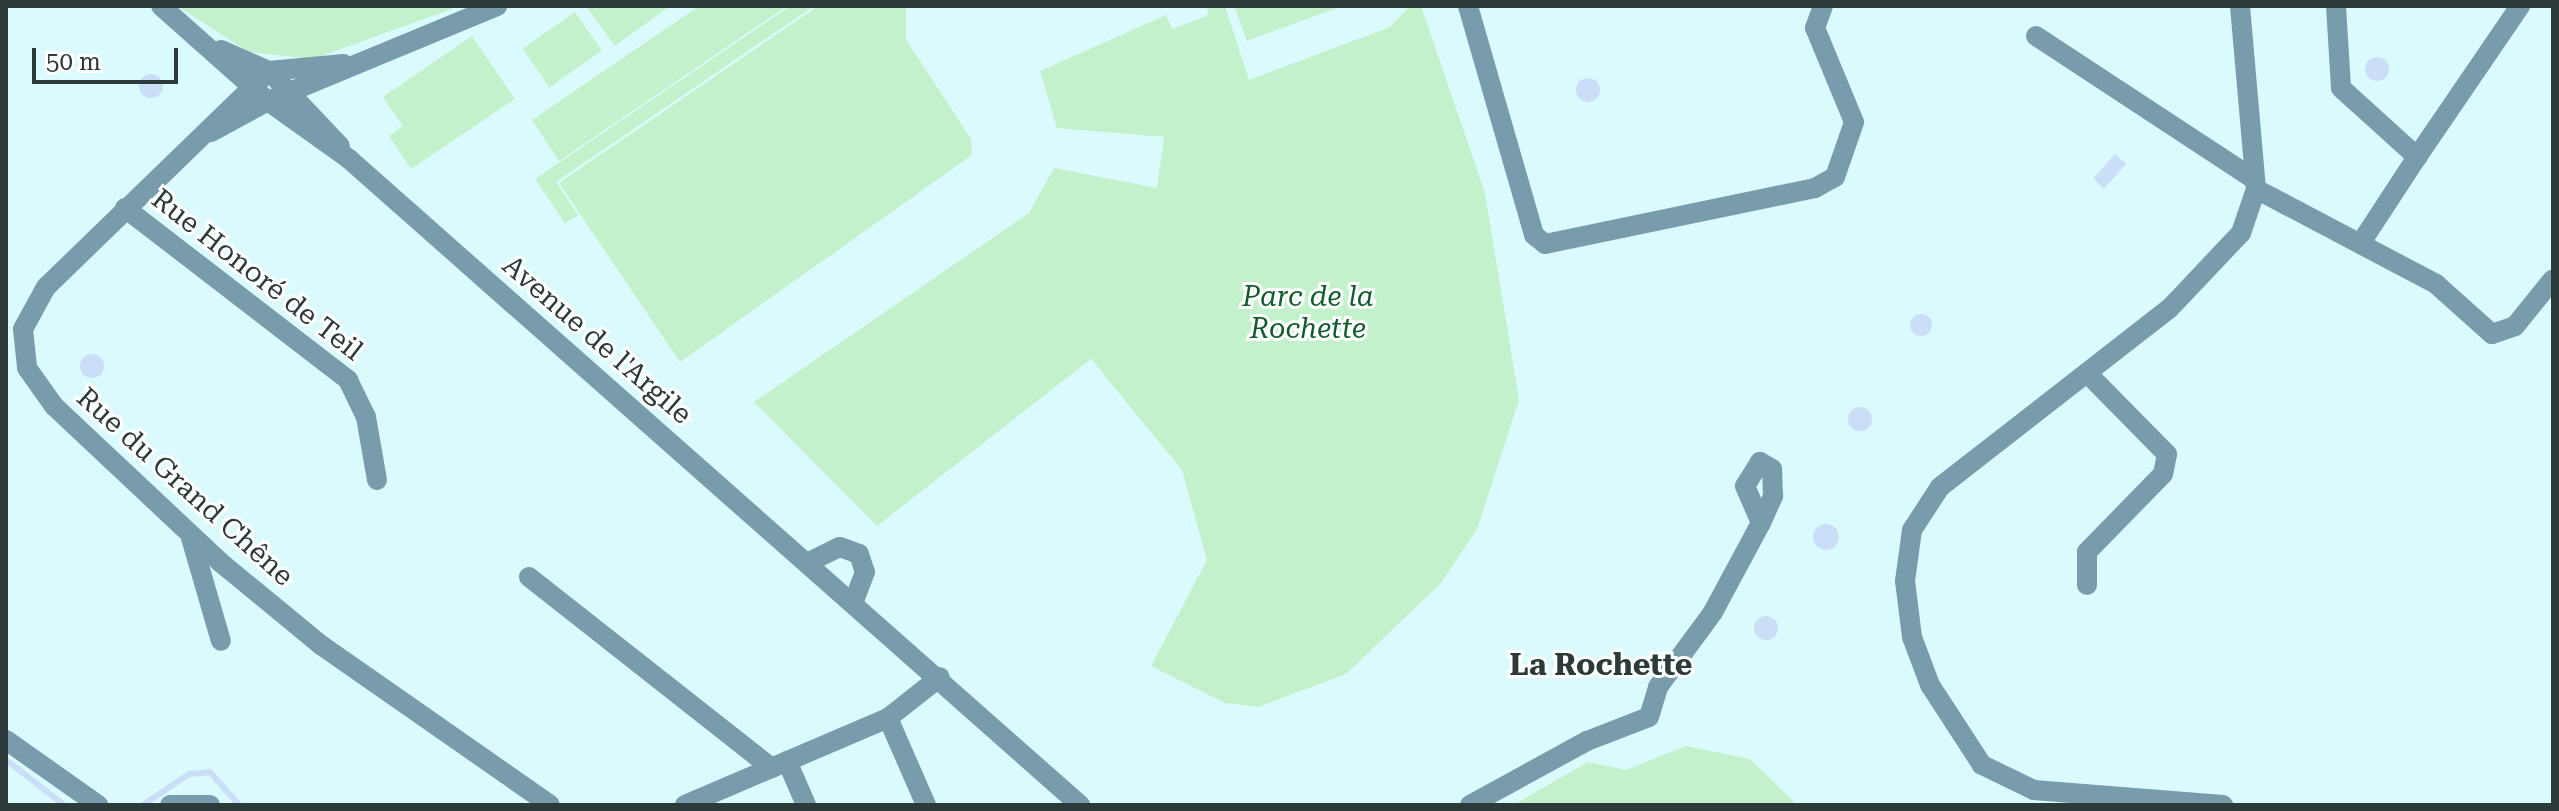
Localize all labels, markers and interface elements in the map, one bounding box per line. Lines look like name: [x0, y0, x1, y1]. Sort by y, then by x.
scale bar: [36, 32, 182, 82]
text: 50 m: [46, 48, 101, 76]
street label: Rue Honoré de Teil: [145, 182, 369, 368]
street label: Avenue de l'Argile: [495, 249, 699, 431]
park label: Parc de la Rochette: [1242, 280, 1374, 346]
street label: Rue du Grand Chêne: [70, 381, 300, 593]
district label: La Rochette: [1510, 647, 1692, 683]

